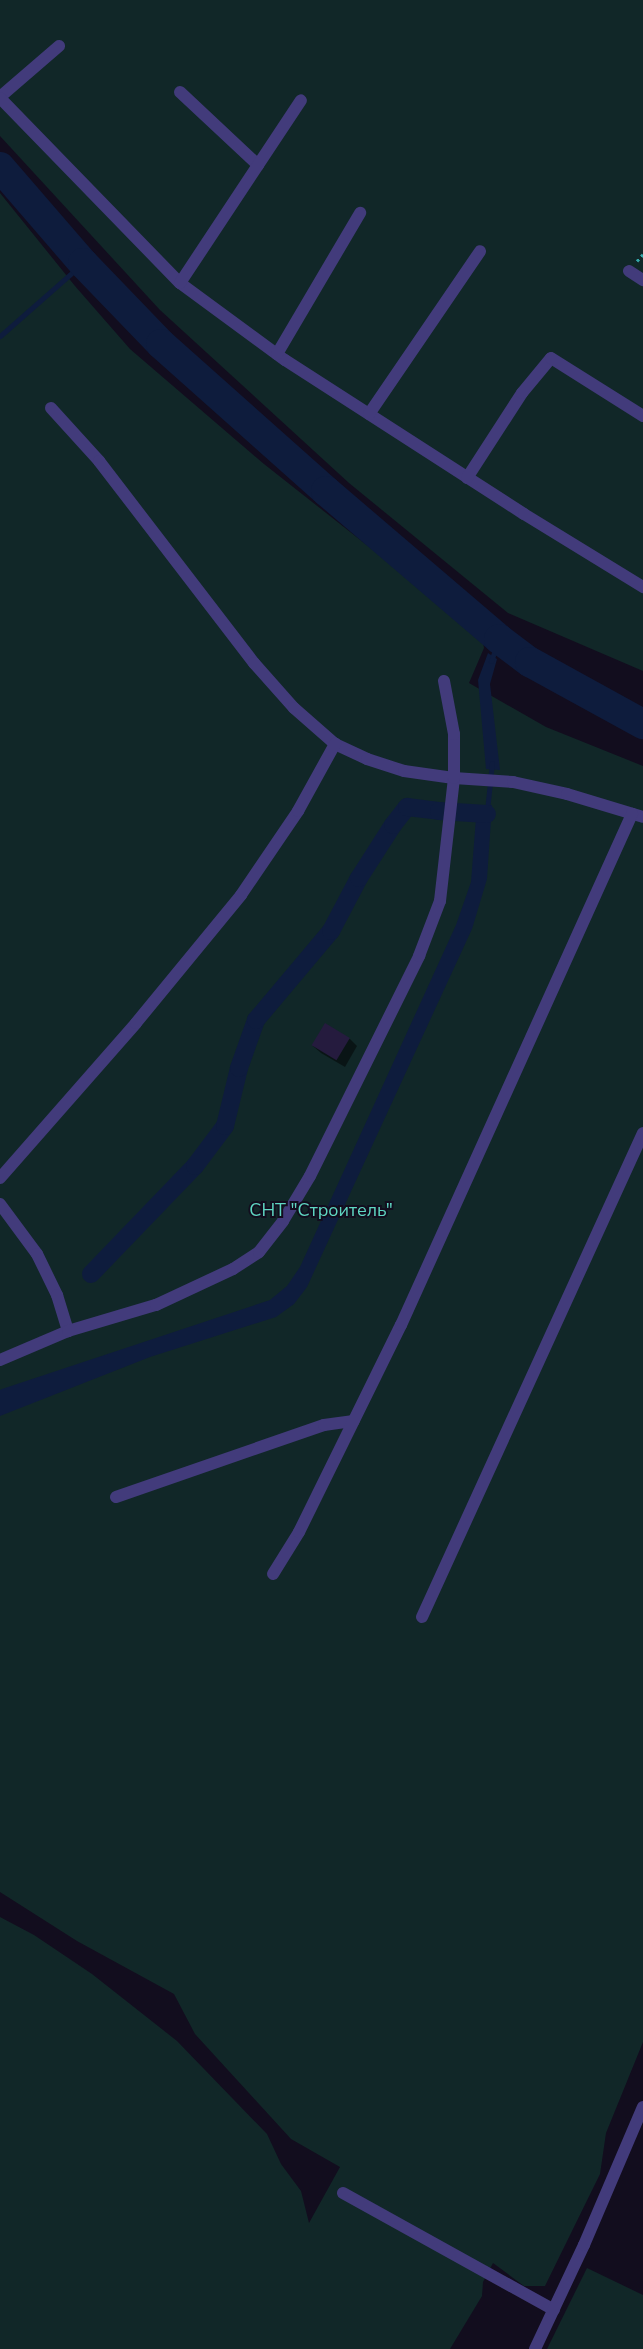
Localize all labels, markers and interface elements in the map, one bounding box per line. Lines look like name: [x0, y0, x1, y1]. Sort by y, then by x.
park label: СНТ "Строитель": [249, 1199, 393, 1221]

